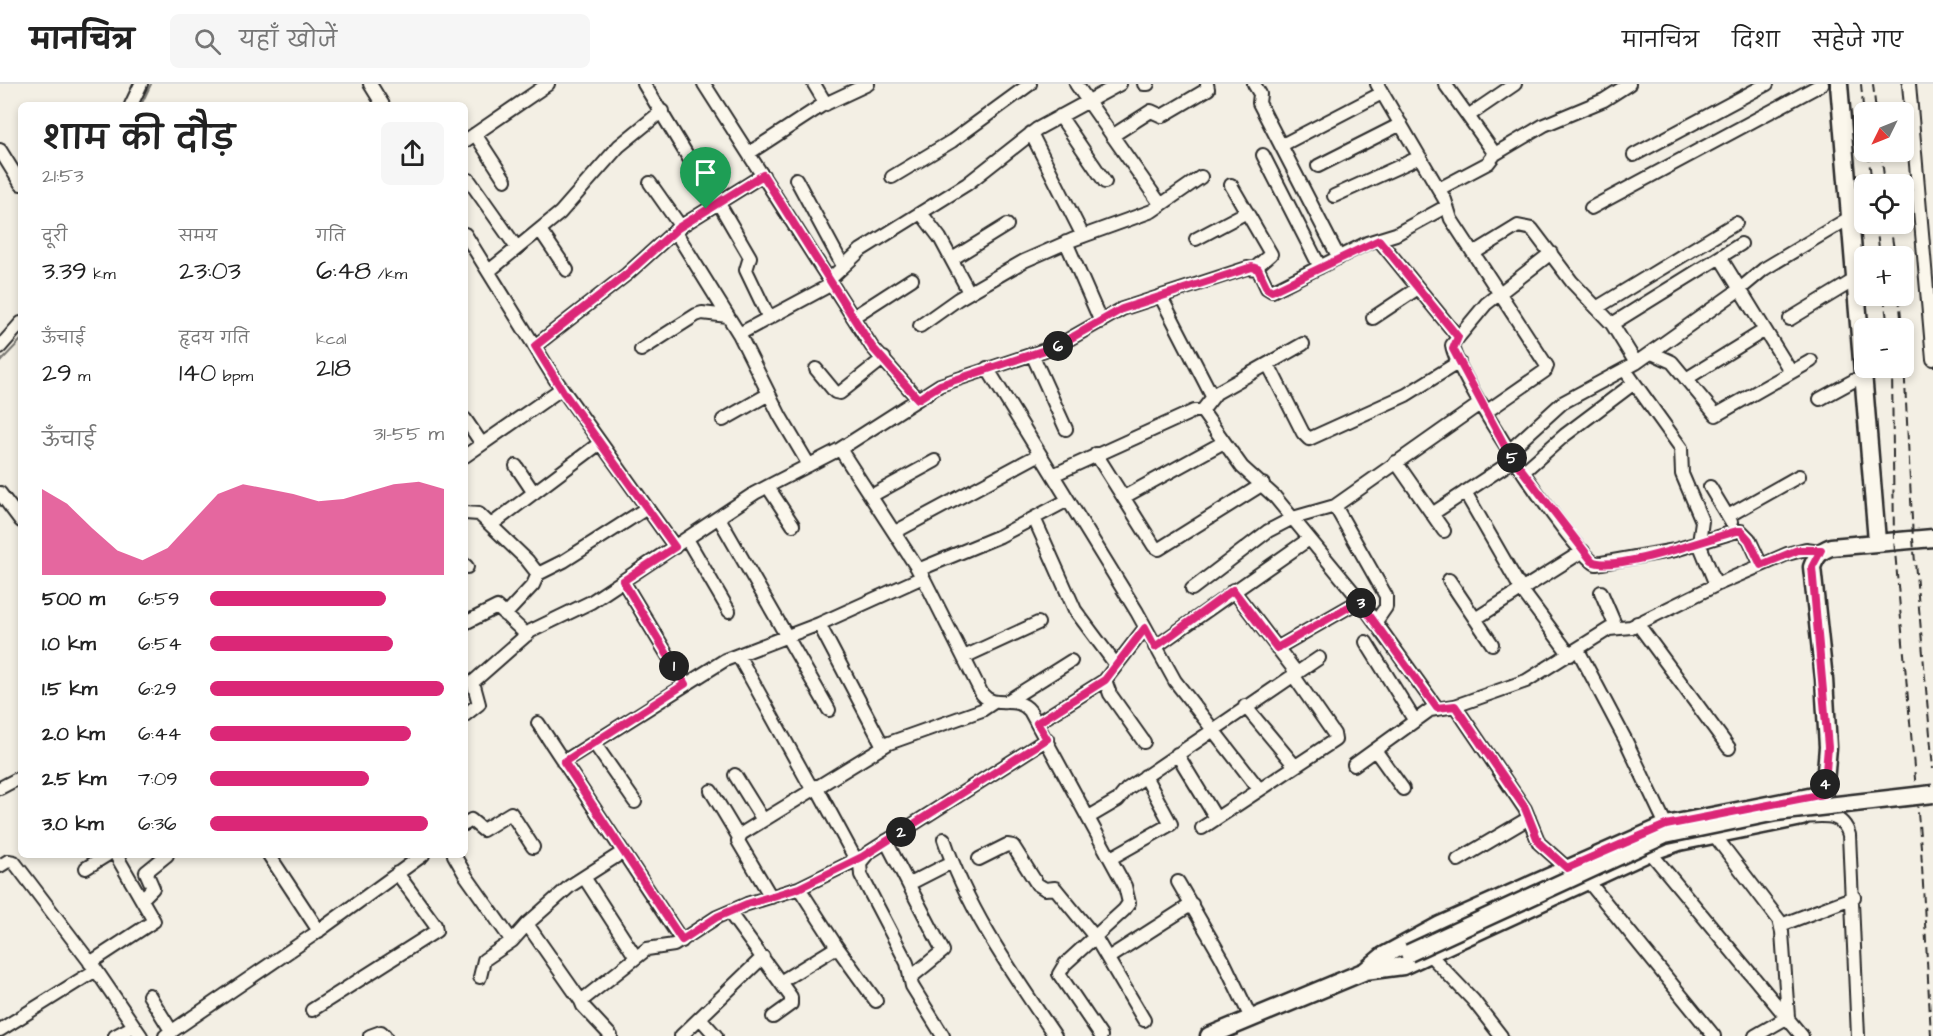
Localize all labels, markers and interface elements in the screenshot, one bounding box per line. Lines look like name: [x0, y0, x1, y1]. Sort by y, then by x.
search box: [170, 14, 590, 68]
text: मानचित्र: [30, 21, 134, 60]
icon: search: [191, 25, 224, 58]
text: यहाँ खोजें: [239, 25, 337, 56]
text: मानचित्र: [1622, 26, 1699, 55]
text: दिशा: [1732, 26, 1780, 55]
text: सहेजे गए: [1813, 26, 1903, 55]
north arrow: [1854, 102, 1914, 162]
map controls: [1854, 102, 1914, 378]
text: शाम की दौड़: [42, 116, 235, 162]
button: share: [381, 122, 444, 185]
pin: [680, 147, 731, 209]
icon: arrive: [689, 156, 722, 189]
text: 21:53: [42, 162, 84, 190]
button: locate: [1854, 174, 1914, 234]
text: दूरी: [42, 225, 67, 247]
text: समय: [179, 225, 217, 247]
text: गति: [316, 225, 345, 247]
button: +: [1854, 246, 1914, 306]
text: 3.39: [42, 253, 87, 289]
text: 23:03: [179, 253, 241, 289]
text: 6:48: [316, 253, 371, 289]
text: km: [87, 263, 116, 285]
text: /km: [371, 263, 407, 285]
button: −: [1854, 318, 1914, 378]
text: ऊँचाई: [42, 327, 85, 349]
text: हृदय गति: [179, 327, 249, 349]
text: kcal: [316, 328, 347, 350]
pin: 6: [1043, 331, 1073, 361]
text: 6: [1053, 335, 1063, 357]
text: 218: [316, 350, 351, 386]
text: 29: [42, 355, 72, 391]
text: 140: [179, 355, 216, 391]
text: m: [72, 365, 91, 387]
text: bpm: [216, 365, 253, 387]
text: 31–55 m: [373, 420, 444, 448]
text: ऊँचाई: [42, 426, 96, 454]
pin: 5: [1497, 443, 1527, 473]
text: 5: [1506, 447, 1518, 469]
text: 500 m: [42, 585, 105, 613]
text: 6:59: [138, 585, 179, 613]
pin: 3: [1346, 588, 1376, 618]
text: 3: [1357, 592, 1365, 614]
text: 1.0 km: [42, 630, 96, 658]
text: 6:54: [138, 630, 182, 658]
pin: 1: [659, 651, 689, 681]
text: 1: [673, 655, 675, 677]
text: 1.5 km: [42, 675, 97, 703]
text: 6:29: [138, 675, 177, 703]
text: 2.0 km: [42, 720, 105, 748]
text: 6:44: [138, 720, 181, 748]
text: 2.5 km: [42, 765, 106, 793]
text: 7:09: [138, 765, 178, 793]
pin: 4: [1810, 769, 1840, 799]
text: 4: [1820, 773, 1830, 795]
text: 3.0 km: [42, 810, 103, 838]
text: 6:36: [138, 810, 177, 838]
pin: 2: [886, 817, 916, 847]
text: 2: [896, 821, 906, 843]

